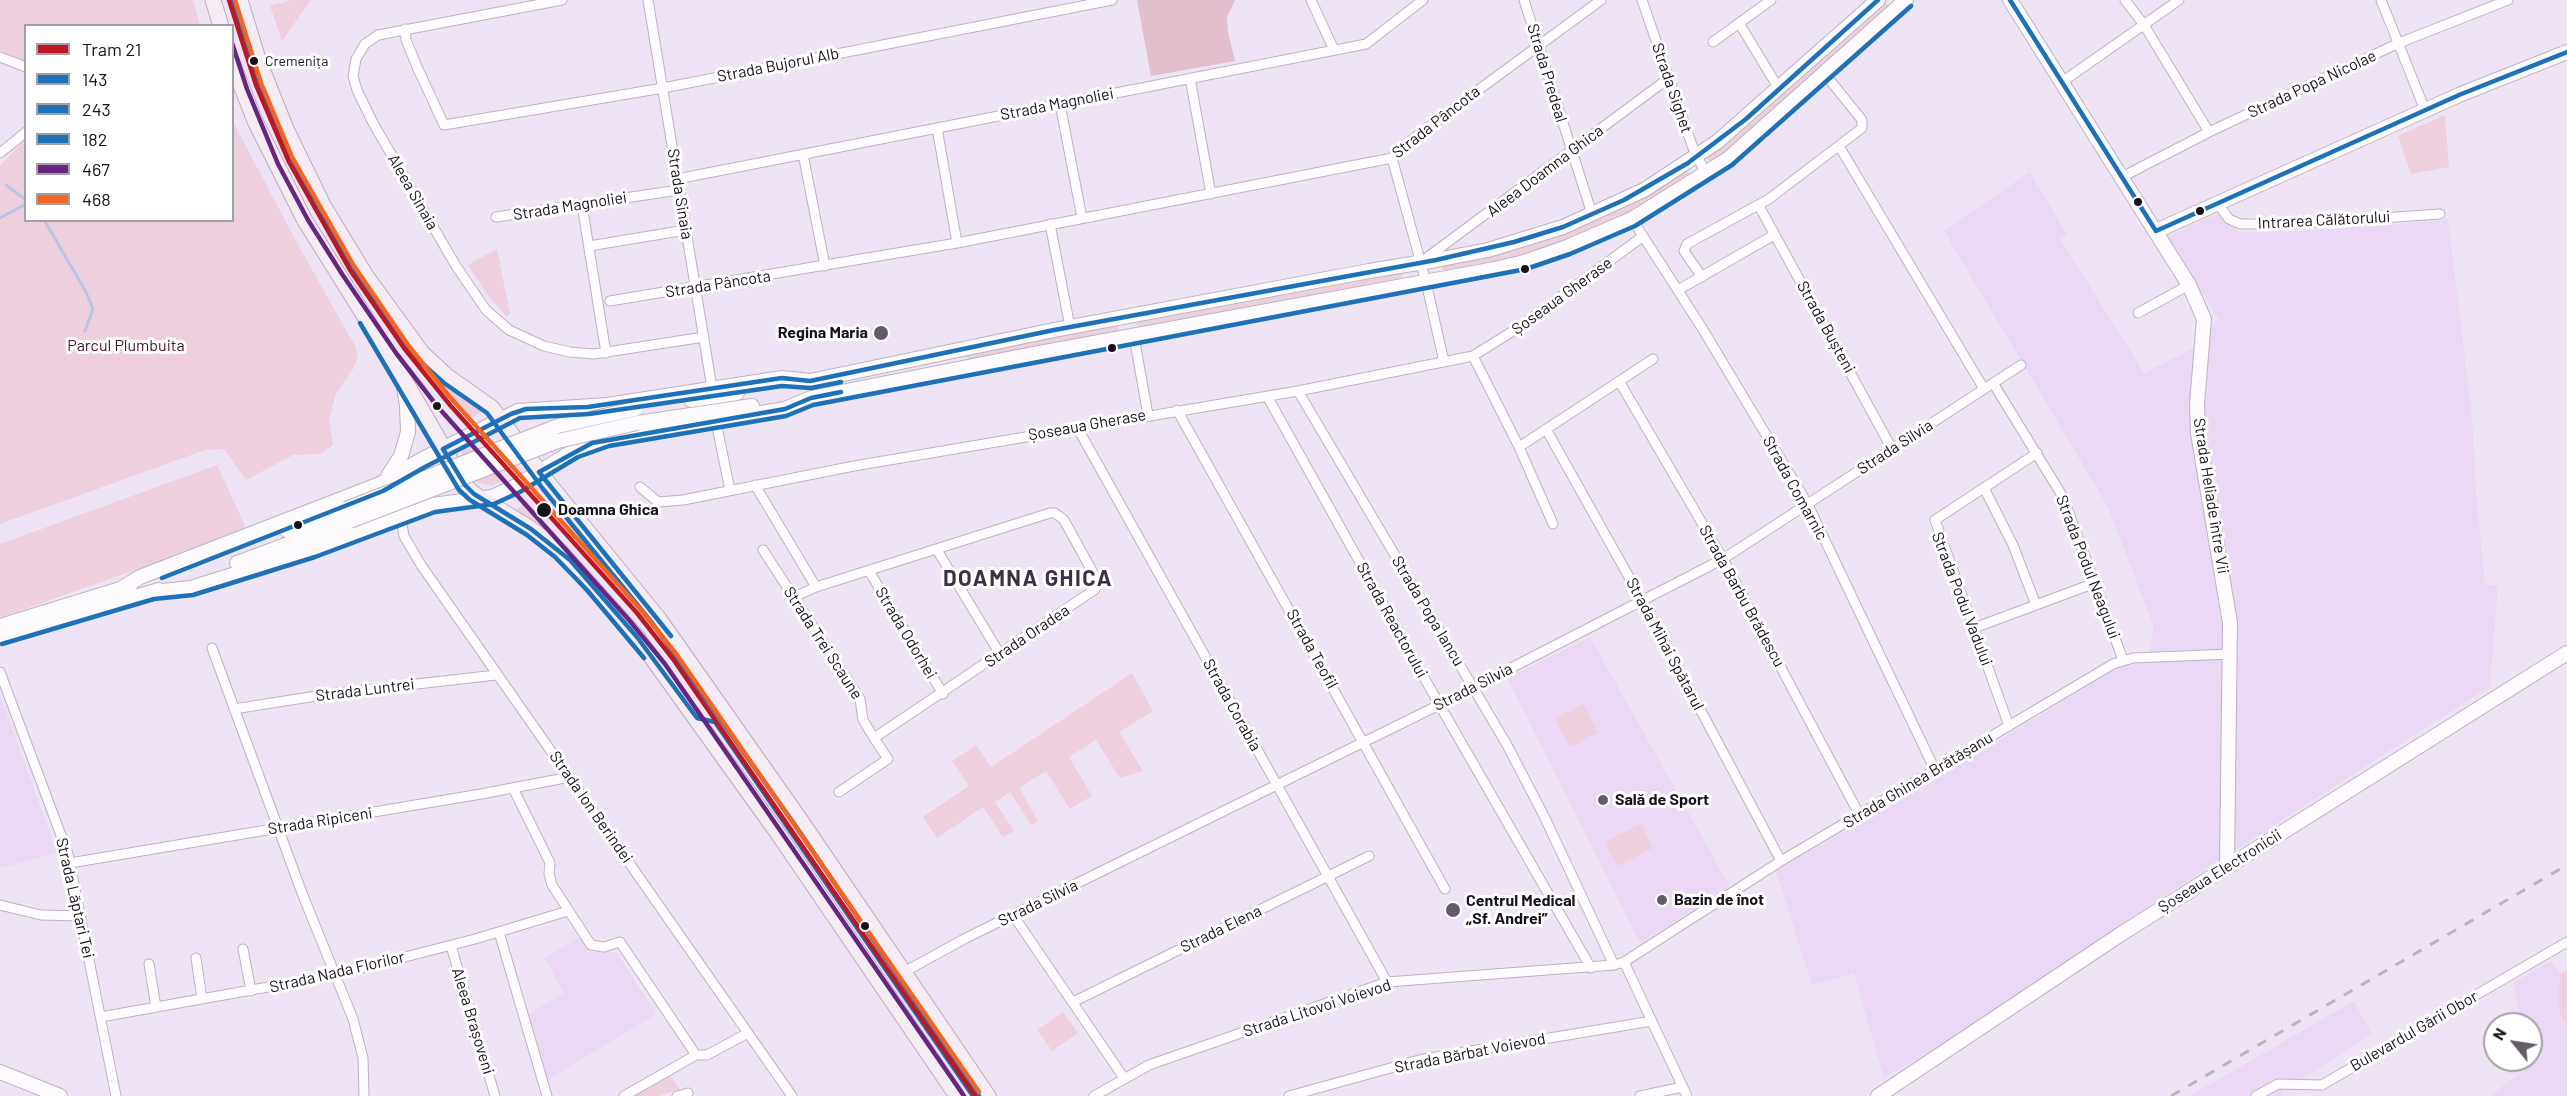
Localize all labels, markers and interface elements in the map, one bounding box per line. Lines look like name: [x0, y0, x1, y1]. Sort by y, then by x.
street label: Strada Predeal: [1523, 21, 1571, 125]
legend: [24, 24, 234, 222]
text: Tram 21: [82, 38, 141, 60]
street label: Strada Sighet: [1648, 40, 1696, 136]
street label: Strada Bujorul Alb: [715, 44, 841, 86]
street label: Strada Popa Nicolae: [2245, 46, 2379, 122]
place label: Cremenița: [265, 53, 328, 69]
marker: Cremenița: [248, 55, 260, 67]
text: 143: [82, 68, 108, 90]
street label: Strada Pâncota: [1388, 82, 1484, 162]
street label: Strada Magnoliei: [999, 84, 1115, 124]
text: 243: [82, 98, 111, 120]
street label: Aleea Doamna Ghica: [1483, 121, 1607, 221]
text: 182: [82, 128, 107, 150]
street label: Strada Sinaia: [663, 147, 697, 241]
street label: Aleea Sinaia: [384, 151, 442, 233]
text: 467: [82, 158, 110, 180]
text: 468: [82, 188, 111, 210]
street label: Strada Magnoliei: [512, 188, 628, 224]
unlabelled marker: [2132, 196, 2144, 208]
unlabelled marker: [2194, 205, 2206, 217]
street label: Intrarea Călătorului: [2257, 207, 2391, 233]
street label: Șoseaua Gherase: [1508, 253, 1616, 339]
unlabelled marker: [1519, 263, 1531, 275]
street label: Strada Pâncota: [664, 266, 772, 302]
street label: Strada Bușteni: [1793, 278, 1859, 376]
place label: Regina Maria: [778, 323, 868, 343]
marker: Regina Maria: [872, 324, 890, 342]
park label: Parcul Plumbuita: [67, 336, 185, 356]
unlabelled marker: [1106, 342, 1118, 354]
unlabelled marker: [431, 400, 443, 412]
street label: Șoseaua Gherase: [1027, 405, 1147, 445]
street label: Strada Silvia: [1854, 415, 1936, 479]
street label: Strada Heliade între Vii: [2189, 417, 2233, 575]
street label: Strada Comarnic: [1759, 433, 1831, 543]
street label: Strada Podul Neagului: [2052, 492, 2124, 642]
place label: Doamna Ghica: [558, 500, 659, 520]
marker: Doamna Ghica: [535, 501, 553, 519]
unlabelled marker: [292, 519, 304, 531]
street label: Strada Barbu Brădescu: [1695, 522, 1789, 670]
street label: Strada Podul Vadului: [1928, 529, 1996, 669]
street label: Strada Popa Iancu: [1388, 552, 1468, 670]
street label: Strada Reactorului: [1352, 559, 1432, 681]
district label: DOAMNA GHICA: [943, 566, 1113, 592]
street label: Strada Mihai Spătarul: [1622, 574, 1708, 714]
street label: Strada Trei Scaune: [779, 583, 867, 703]
street label: Strada Odorhei: [871, 584, 941, 682]
street label: Strada Oradea: [981, 600, 1073, 672]
street label: Strada Teofil: [1282, 606, 1342, 692]
street label: Strada Corabia: [1199, 655, 1265, 755]
street label: Strada Silvia: [1430, 659, 1516, 715]
street label: Strada Luntrei: [314, 674, 416, 706]
street label: Strada Ghinea Brătășanu: [1840, 728, 1996, 832]
street label: Strada Ion Berindei: [545, 747, 637, 867]
place label: Sală de Sport: [1615, 790, 1709, 810]
marker: Sală de Sport: [1596, 793, 1610, 807]
street label: Strada Ripiceni: [266, 803, 374, 839]
street label: Șoseaua Electronicii: [2155, 825, 2285, 917]
street label: Strada Lăptari Tei: [52, 836, 98, 960]
street label: Strada Silvia: [995, 875, 1081, 931]
place label: Bazin de înot: [1674, 890, 1764, 910]
place label: Centrul Medical „Sf. Andrei”: [1466, 891, 1575, 929]
marker: Bazin de înot: [1655, 893, 1669, 907]
street label: Strada Elena: [1177, 901, 1265, 957]
marker: Centrul Medical „Sf. Andrei”: [1444, 901, 1462, 919]
unlabelled marker: [859, 920, 871, 932]
street label: Strada Nada Florilor: [268, 947, 406, 997]
street label: Aleea Brașoveni: [448, 965, 498, 1077]
street label: Strada Litovoi Voievod: [1241, 975, 1393, 1041]
street label: Bulevardul Gării Obor: [2347, 987, 2481, 1075]
north arrow: [2483, 1012, 2543, 1072]
text: N: [2488, 1024, 2510, 1043]
street label: Strada Bărbat Voievod: [1393, 1029, 1547, 1077]

